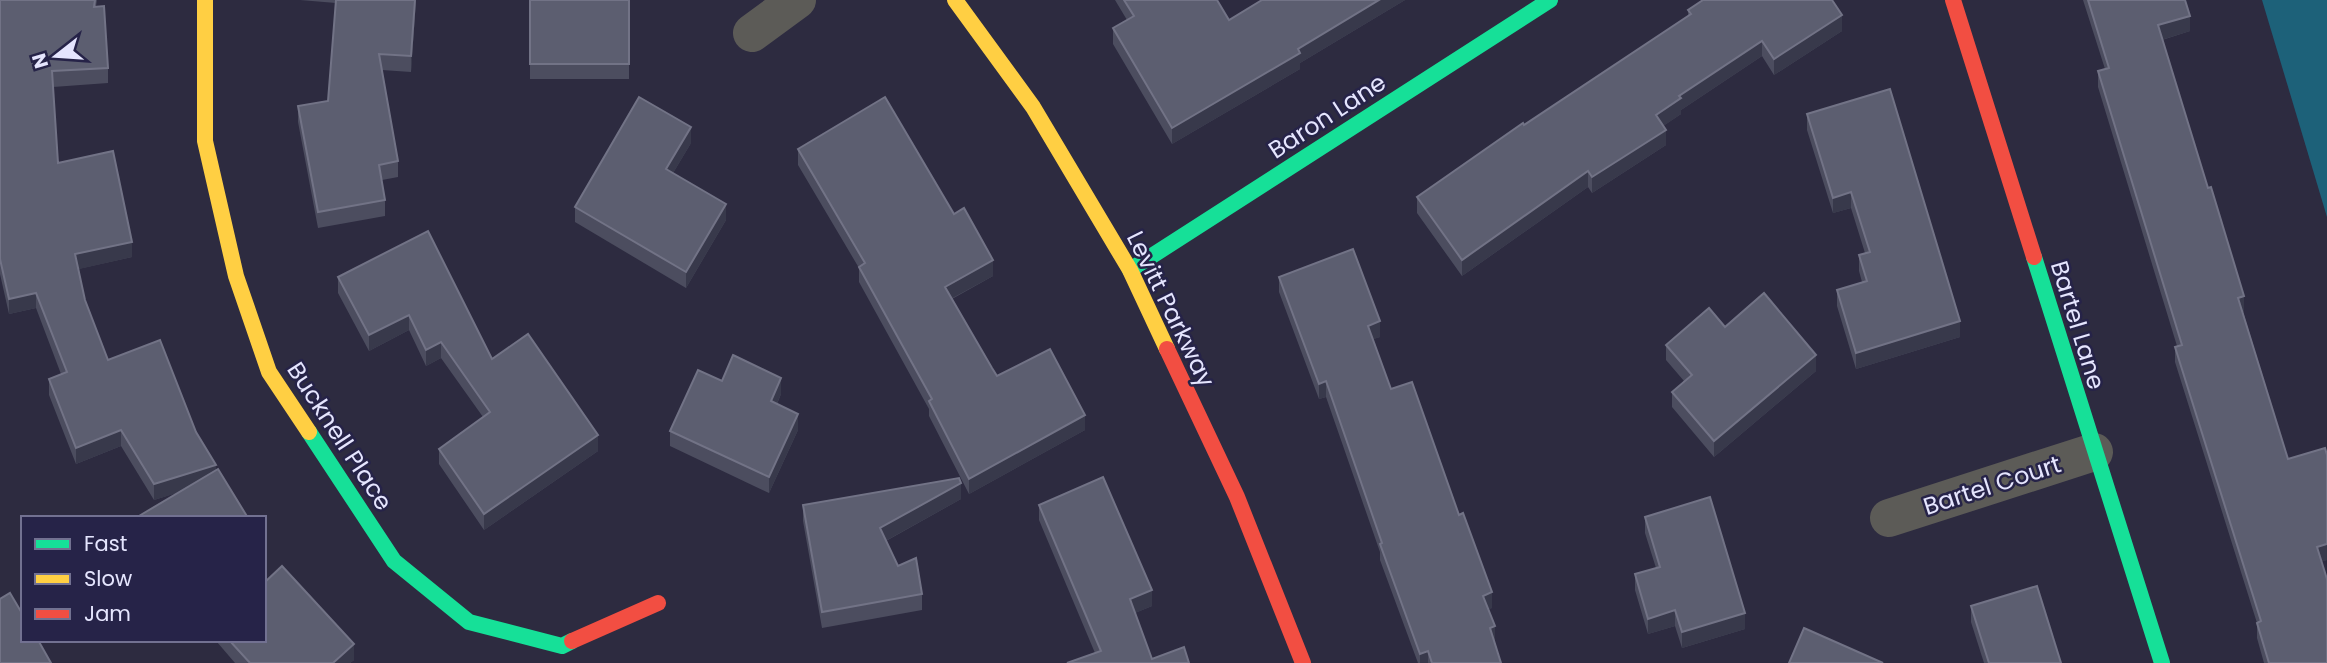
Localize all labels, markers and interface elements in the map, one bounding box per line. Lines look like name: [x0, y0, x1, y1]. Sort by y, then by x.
north arrow: [21, 21, 91, 91]
text: N: [25, 50, 55, 72]
street label: Baron Lane: [1262, 66, 1392, 166]
street label: Levitt Parkway: [1119, 226, 1223, 393]
street label: Bartel Lane: [2043, 257, 2113, 393]
street label: Bucknell Place: [280, 355, 400, 517]
street label: Bartel Court: [1919, 447, 2065, 523]
legend: [21, 516, 266, 642]
text: Fast: [84, 529, 127, 558]
text: Slow: [84, 564, 132, 593]
text: Jam: [84, 599, 131, 628]

